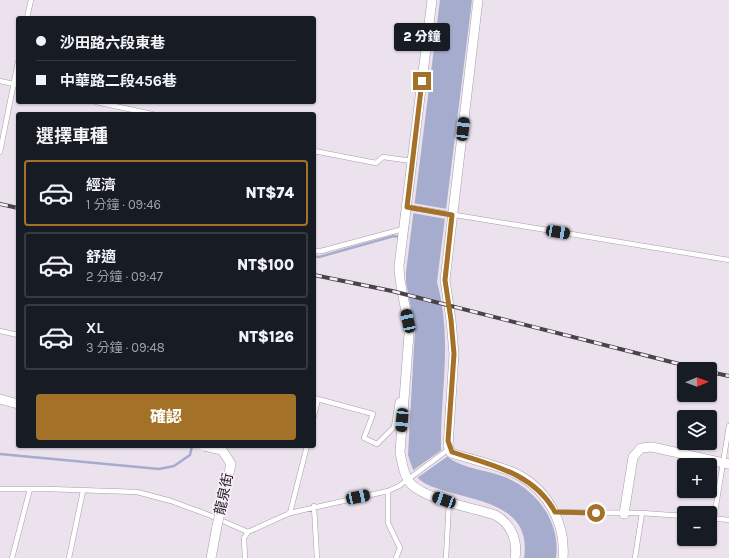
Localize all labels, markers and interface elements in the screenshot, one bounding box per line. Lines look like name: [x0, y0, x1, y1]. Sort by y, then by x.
callout: 2 分鐘: [394, 23, 450, 51]
text: 2 分鐘: [403, 29, 441, 44]
text: 沙田路六段東巷: [60, 34, 165, 52]
text: 中華路二段456巷: [60, 72, 177, 90]
route end: [413, 72, 431, 90]
car: [456, 116, 470, 142]
text: 選擇車種: [36, 125, 108, 147]
icon: car: [38, 175, 74, 211]
text: 經濟: [86, 176, 116, 194]
text: NT$74: [246, 184, 294, 202]
text: 1 分鐘 · 09:46: [86, 197, 161, 212]
car: [545, 224, 571, 240]
icon: car: [38, 247, 74, 283]
text: 舒適: [86, 248, 116, 266]
text: NT$100: [237, 256, 294, 274]
text: 2 分鐘 · 09:47: [86, 269, 163, 284]
car: [400, 308, 416, 334]
icon: car: [38, 319, 74, 355]
text: XL: [86, 319, 104, 337]
text: NT$126: [238, 328, 294, 346]
text: 3 分鐘 · 09:48: [86, 340, 165, 355]
north arrow: [677, 362, 717, 402]
map controls: [677, 362, 717, 546]
button: 確認: [36, 394, 296, 440]
car: [395, 408, 409, 432]
button: layers: [677, 410, 717, 450]
button: +: [677, 458, 717, 498]
street label: 龍泉街: [211, 472, 237, 516]
car: [345, 489, 371, 505]
car: [431, 490, 457, 510]
route start: [587, 504, 605, 522]
button: −: [677, 506, 717, 546]

